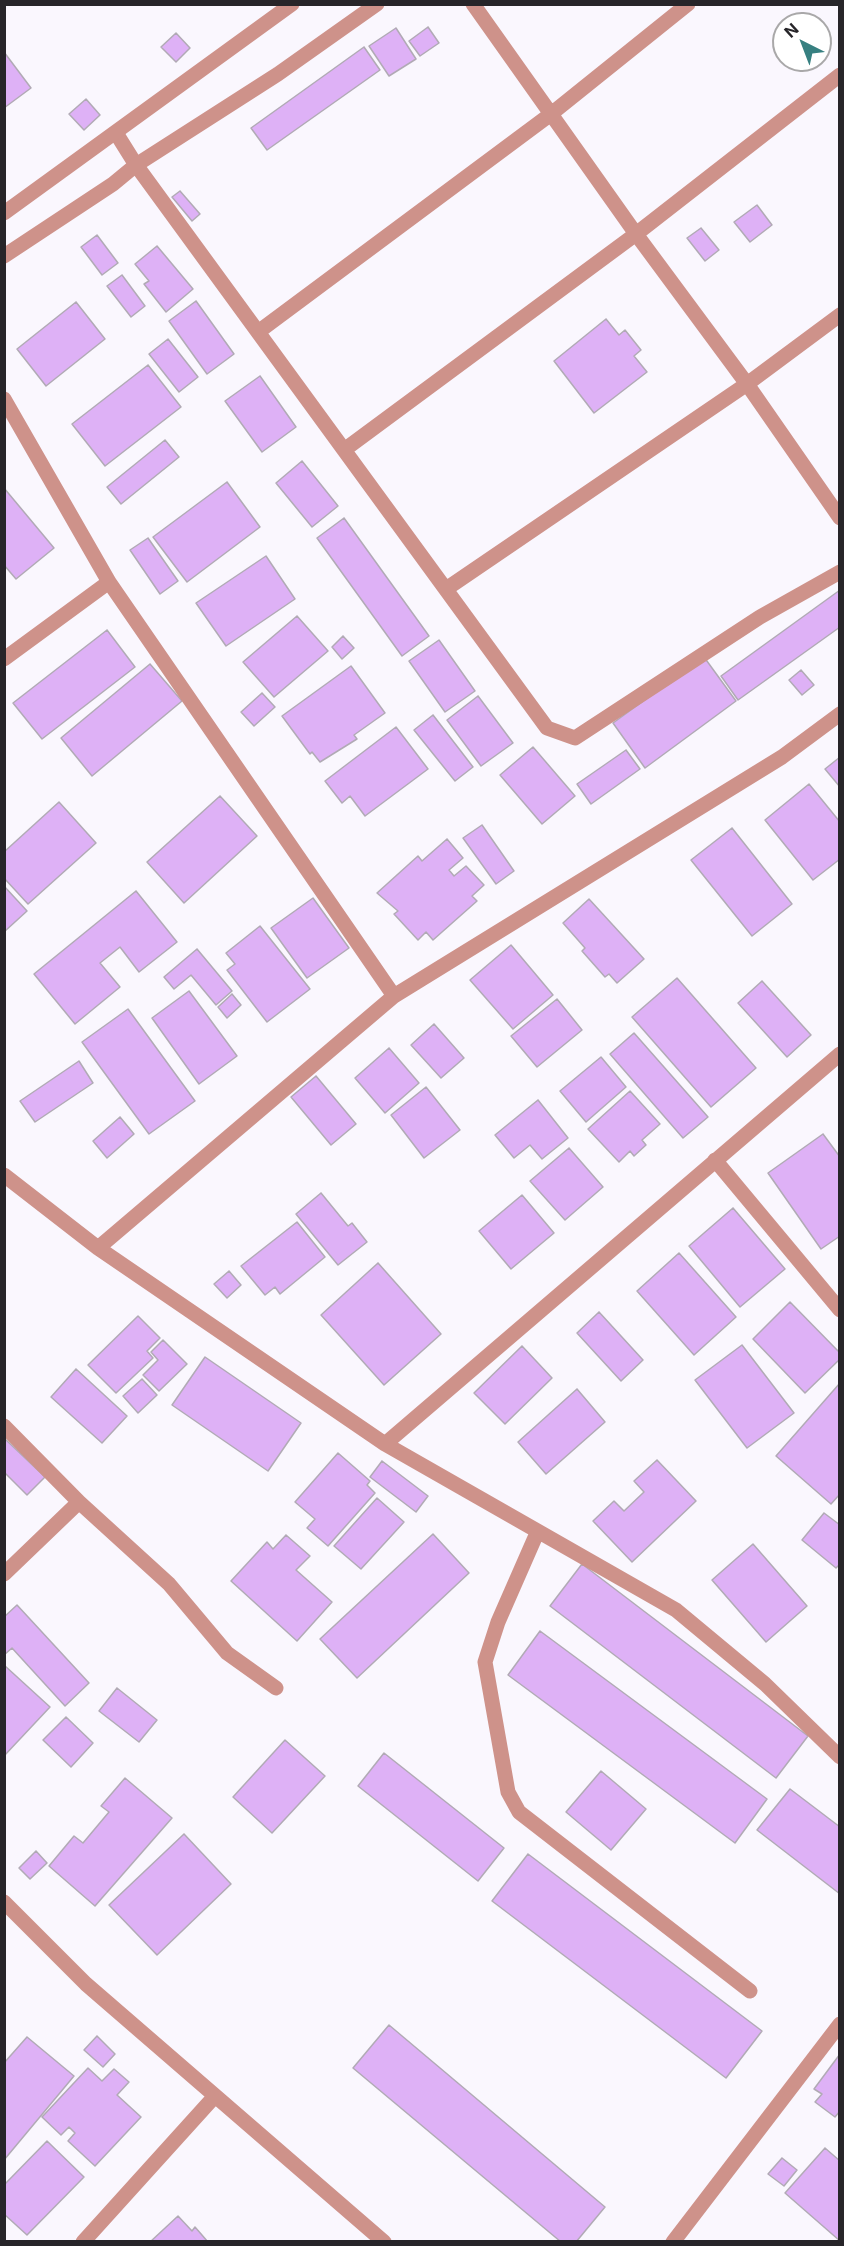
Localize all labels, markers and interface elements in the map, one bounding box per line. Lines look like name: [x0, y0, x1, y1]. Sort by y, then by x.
north arrow: [772, 12, 832, 72]
text: N: [780, 19, 803, 42]

